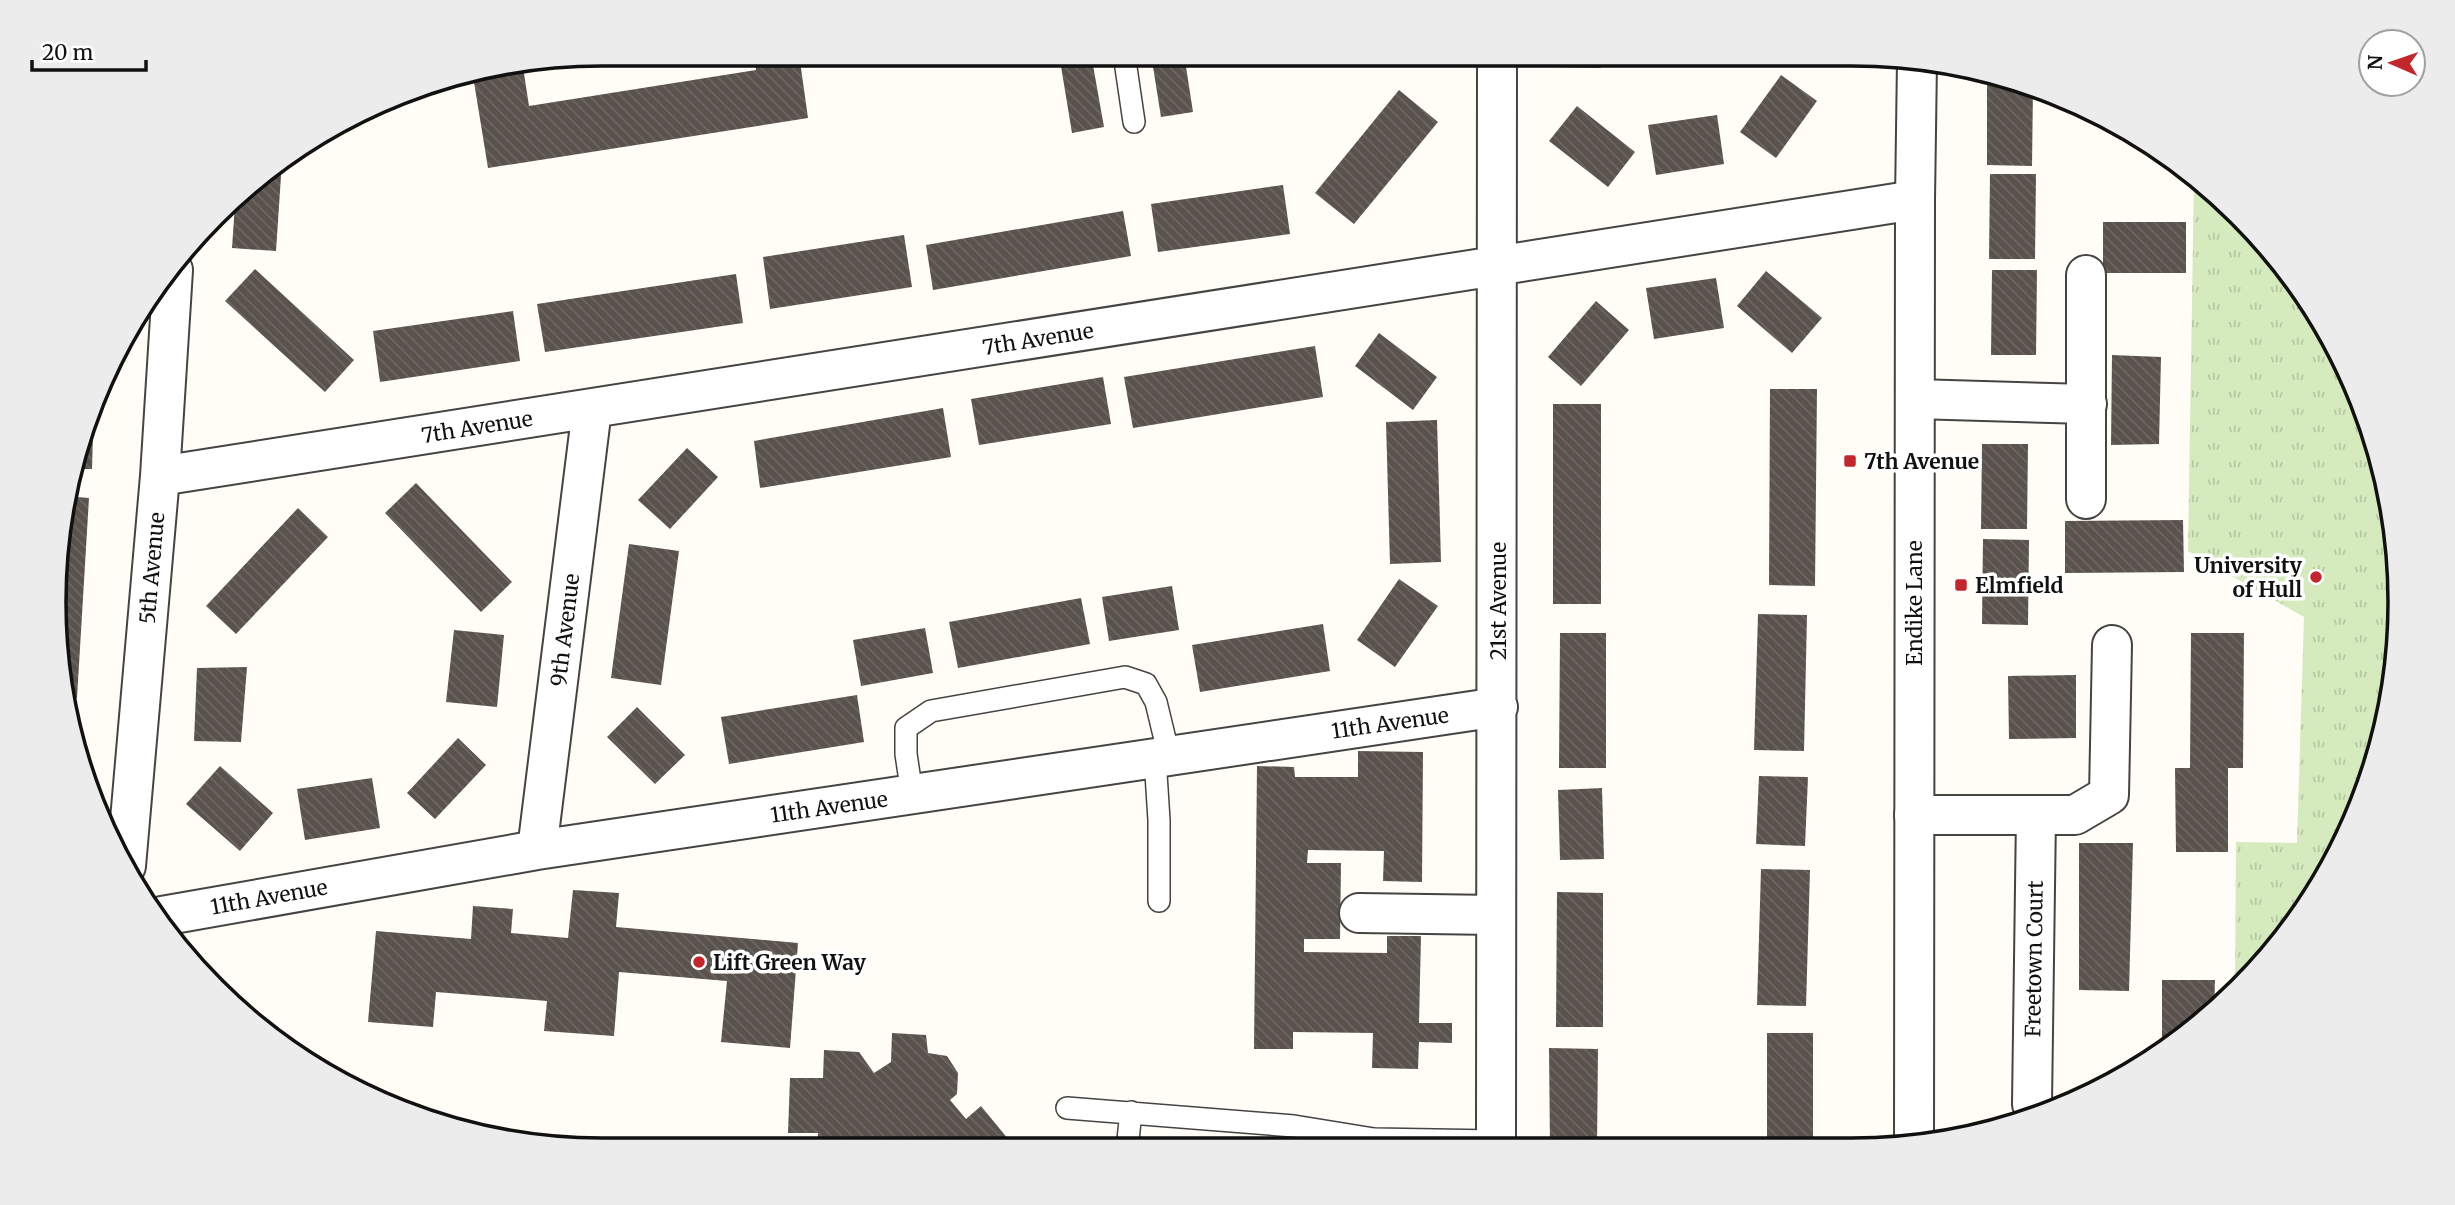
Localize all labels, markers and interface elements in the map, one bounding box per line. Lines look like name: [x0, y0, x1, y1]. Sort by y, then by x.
scale bar: [32, 28, 145, 72]
north arrow: [2357, 28, 2427, 98]
text: 20 m: [42, 39, 94, 66]
text: N: [2363, 54, 2387, 70]
street label: 7th Avenue: [980, 317, 1096, 361]
street label: 7th Avenue: [419, 405, 535, 449]
place label: 7th Avenue: [1864, 448, 1979, 475]
marker: 7th Avenue: [1842, 453, 1858, 469]
street label: 5th Avenue: [134, 511, 170, 625]
street label: Endike Lane: [1901, 540, 1928, 666]
street label: 21st Avenue: [1485, 542, 1512, 660]
place label: University of Hull: [2194, 552, 2303, 603]
marker: University of Hull: [2308, 569, 2324, 585]
street label: 9th Avenue: [545, 572, 585, 688]
place label: Elmfield: [1975, 572, 2064, 599]
marker: Elmfield: [1953, 577, 1969, 593]
street label: 11th Avenue: [1330, 701, 1450, 745]
street label: 11th Avenue: [769, 785, 889, 829]
street label: 11th Avenue: [208, 873, 330, 921]
street label: Freetown Court: [2019, 880, 2049, 1038]
place label: Lift Green Way: [713, 949, 867, 976]
marker: Lift Green Way: [691, 954, 707, 970]

